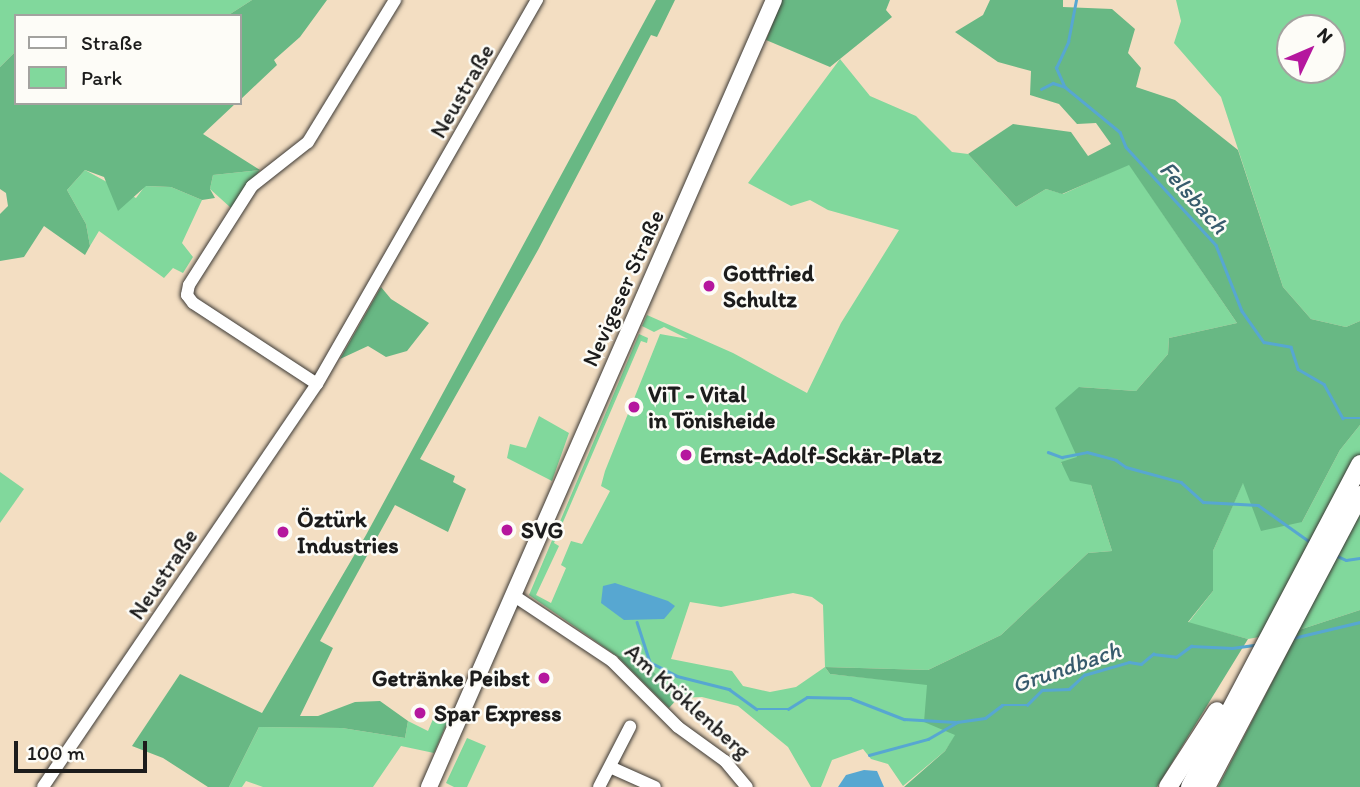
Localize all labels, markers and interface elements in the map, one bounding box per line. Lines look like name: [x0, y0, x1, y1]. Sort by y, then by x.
legend: [14, 14, 242, 105]
north arrow: [1276, 14, 1346, 84]
text: N: [1312, 23, 1338, 48]
text: Straße: [81, 30, 142, 55]
street label: Neustraße: [424, 39, 500, 143]
text: Park: [81, 65, 122, 90]
water label: Felsbach: [1154, 155, 1234, 239]
street label: Nevigeser Straße: [576, 205, 670, 371]
place label: Gottfried Schultz: [723, 259, 814, 313]
marker: Gottfried Schultz: [701, 278, 717, 294]
place label: ViT - Vital in Tönisheide: [648, 380, 776, 434]
marker: ViT - Vital in Tönisheide: [626, 399, 642, 415]
place label: Ernst-Adolf-Sckär-Platz: [700, 441, 942, 469]
marker: Ernst-Adolf-Sckär-Platz: [678, 447, 694, 463]
place label: Öztürk Industries: [297, 505, 399, 559]
place label: SVG: [521, 516, 563, 544]
marker: SVG: [499, 522, 515, 538]
street label: Neustraße: [122, 523, 204, 625]
marker: Öztürk Industries: [275, 524, 291, 540]
water label: Grundbach: [1008, 635, 1124, 699]
street label: Am Kröklenberg: [619, 637, 757, 765]
place label: Getränke Peibst: [373, 664, 530, 692]
marker: Getränke Peibst: [536, 670, 552, 686]
place label: Spar Express: [434, 699, 561, 727]
marker: Spar Express: [412, 705, 428, 721]
scale bar: [18, 728, 150, 772]
text: 100 m: [27, 740, 85, 765]

